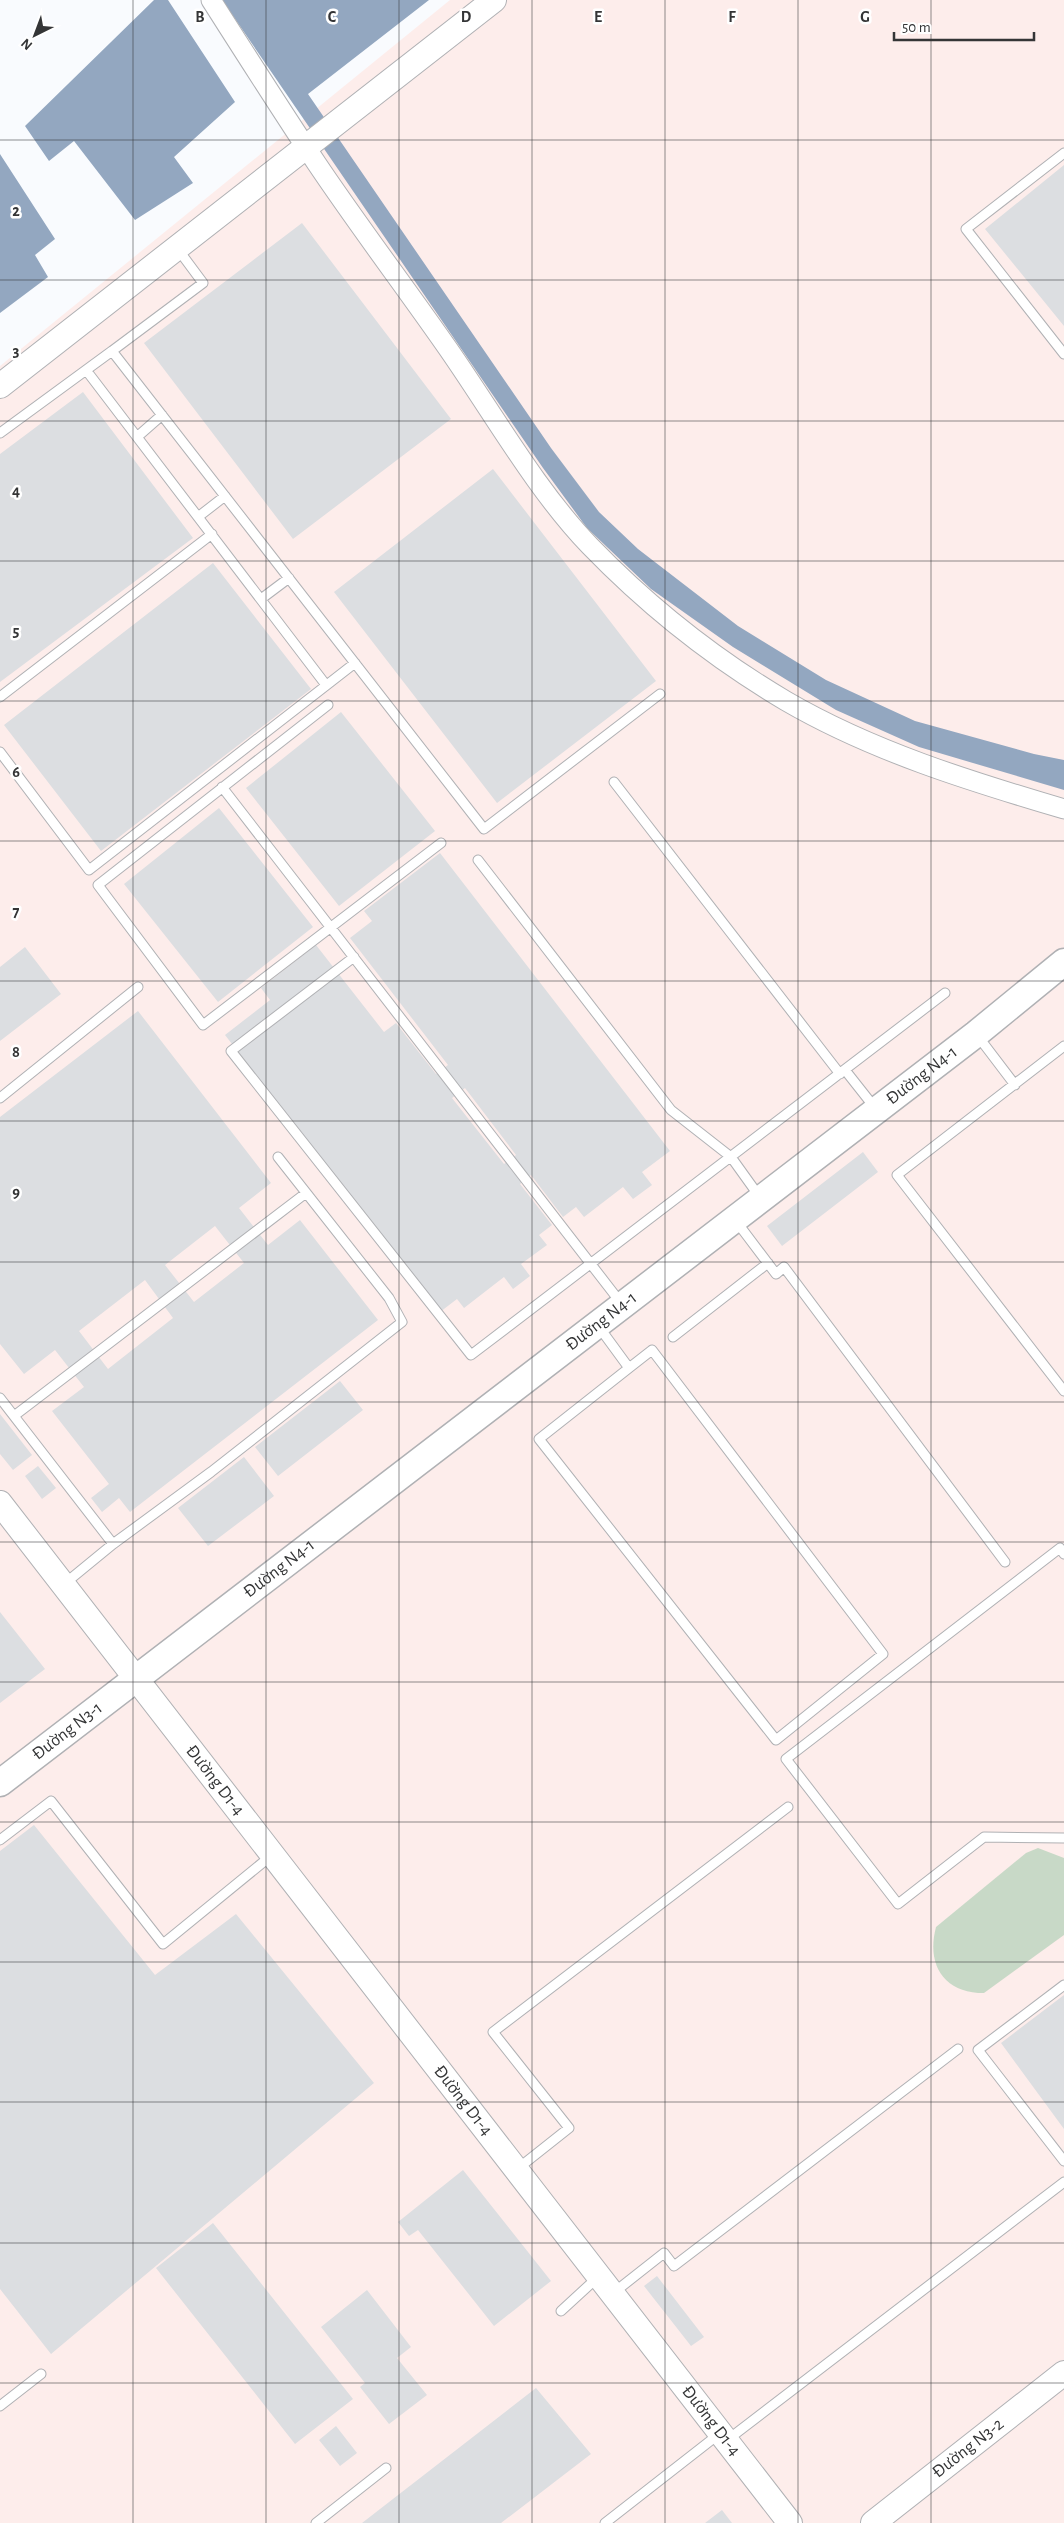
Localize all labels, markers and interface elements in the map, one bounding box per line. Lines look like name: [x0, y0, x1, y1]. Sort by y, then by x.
text: B: [195, 9, 205, 25]
text: C: [328, 9, 337, 25]
text: D: [461, 9, 472, 25]
text: E: [594, 9, 602, 25]
text: F: [728, 9, 736, 25]
text: G: [860, 9, 870, 25]
north arrow: [10, 10, 60, 60]
scale bar: [894, 10, 1034, 42]
text: 50 m: [902, 20, 931, 35]
text: N: [19, 35, 35, 52]
text: 2: [12, 203, 20, 219]
text: 3: [13, 343, 20, 359]
text: 4: [12, 483, 20, 499]
text: 5: [13, 623, 20, 639]
text: 6: [12, 764, 20, 780]
text: 7: [13, 904, 20, 920]
street label: Đường N4-1: [883, 1043, 961, 1108]
text: 8: [12, 1044, 20, 1060]
text: 9: [12, 1184, 20, 1200]
street label: Đường N4-1: [562, 1289, 640, 1354]
street label: Đường N4-1: [240, 1536, 318, 1602]
street label: Đường N3-1: [29, 1699, 106, 1764]
street label: Đường D1-4: [182, 1742, 248, 1819]
street label: Đường D1-4: [430, 2062, 496, 2140]
street label: Đường D1-4: [678, 2382, 744, 2460]
street label: Đường N3-2: [929, 2415, 1007, 2482]

